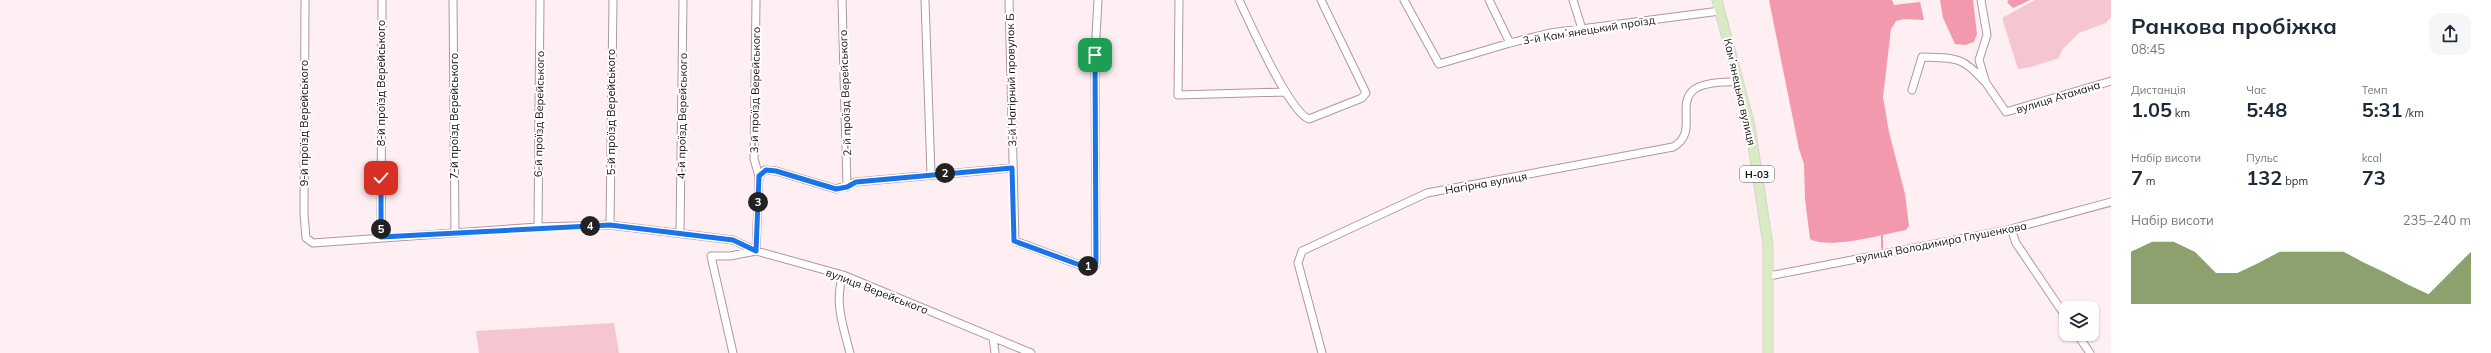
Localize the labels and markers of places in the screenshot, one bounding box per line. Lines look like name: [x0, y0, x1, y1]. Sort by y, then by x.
pin: [1078, 38, 1112, 72]
pin: [364, 161, 398, 195]
pin: 2: [935, 163, 955, 183]
pin: 3: [748, 192, 768, 212]
pin: 4: [580, 216, 600, 236]
pin: 5: [371, 219, 391, 239]
pin: 1: [1078, 256, 1098, 276]

